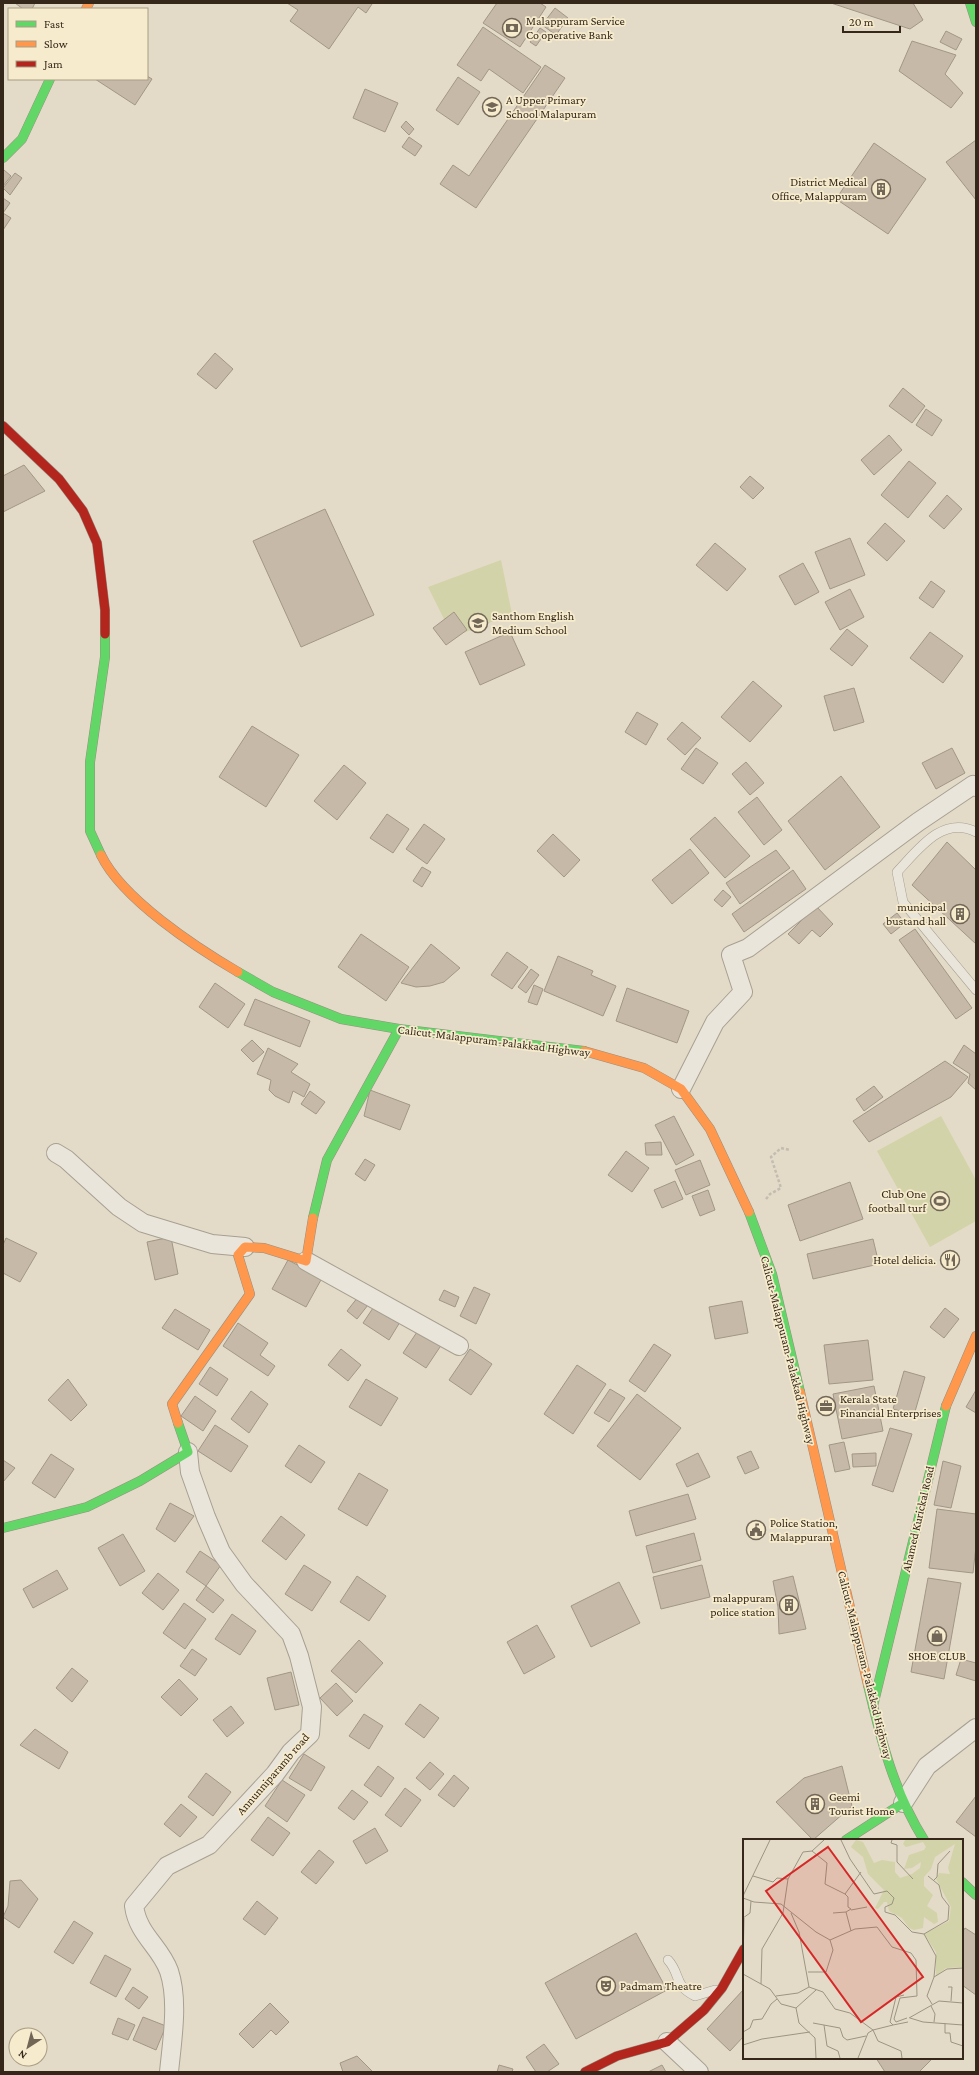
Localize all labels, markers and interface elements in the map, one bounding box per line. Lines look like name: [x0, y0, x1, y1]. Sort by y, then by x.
legend: [8, 8, 148, 80]
scale bar: [843, 8, 900, 34]
place label: Malappuram Service Co operative Bank: [526, 14, 625, 42]
text: 20 m: [849, 15, 874, 29]
text: Fast: [44, 17, 65, 31]
bank icon: Malappuram Service Co operative Bank: [501, 17, 523, 39]
text: Slow: [44, 37, 68, 51]
text: Jam: [43, 57, 63, 71]
place label: A Upper Primary School Malapuram: [506, 93, 597, 121]
school or university icon: A Upper Primary School Malapuram: [481, 96, 503, 118]
place label: District Medical Office, Malappuram: [771, 175, 867, 203]
building icon: District Medical Office, Malappuram: [870, 178, 892, 200]
place label: Santhom English Medium School: [492, 609, 575, 637]
school or university icon: Santhom English Medium School: [467, 612, 489, 634]
place label: municipal bustand hall: [886, 900, 946, 928]
building icon: municipal bustand hall: [949, 903, 971, 925]
street label: Calicut-Malappuram-Palakkad Highway: [397, 1022, 592, 1060]
place label: Club One football turf: [868, 1187, 927, 1215]
sports icon: Club One football turf: [929, 1190, 951, 1212]
restaurant icon: Hotel delicia.: [939, 1249, 961, 1271]
place label: Hotel delicia.: [873, 1253, 936, 1267]
street label: Calicut-Malappuram-Palakkad Highway: [758, 1254, 818, 1446]
place label: Kerala State Financial Enterprises: [840, 1392, 942, 1420]
office icon: Kerala State Financial Enterprises: [815, 1395, 837, 1417]
street label: Ahamed Kurickal Road: [899, 1464, 937, 1574]
place label: Police Station, Malappuram: [770, 1516, 838, 1544]
public building icon: Police Station, Malappuram: [745, 1519, 767, 1541]
street label: Calicut-Malappuram-Palakkad Highway: [835, 1569, 895, 1761]
place label: malappuram police station: [710, 1591, 776, 1619]
building icon: malappuram police station: [778, 1594, 800, 1616]
shop icon: SHOE CLUB: [926, 1625, 948, 1647]
place label: SHOE CLUB: [908, 1649, 966, 1663]
street label: Annunniparamb road: [234, 1730, 313, 1818]
place label: Geemi Tourist Home: [829, 1790, 894, 1818]
building icon: Geemi Tourist Home: [804, 1793, 826, 1815]
inset map: [743, 1839, 963, 2059]
theatre icon: Padmam Theatre: [595, 1975, 617, 1997]
place label: Padmam Theatre: [620, 1979, 702, 1993]
north arrow: [8, 2027, 48, 2067]
text: N: [15, 2048, 29, 2062]

